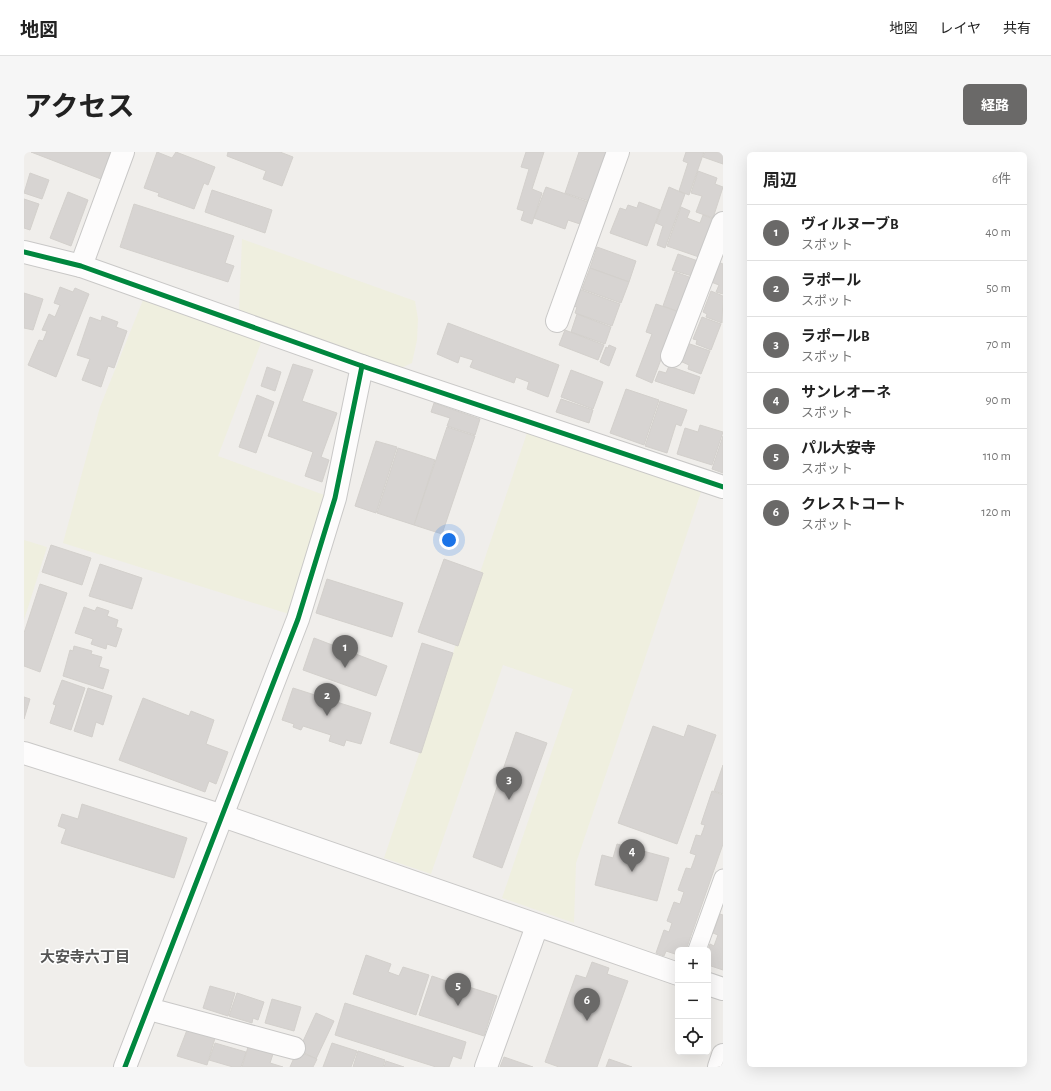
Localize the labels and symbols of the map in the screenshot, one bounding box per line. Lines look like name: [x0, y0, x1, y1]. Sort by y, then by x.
your location: [439, 530, 459, 550]
pin: 1: [332, 635, 358, 668]
pin: 2: [314, 683, 340, 716]
pin: 3: [496, 767, 522, 800]
pin: 4: [619, 839, 645, 872]
district label: 大安寺六丁目: [40, 949, 130, 965]
pin: 5: [445, 973, 471, 1006]
pin: 6: [574, 988, 600, 1021]

